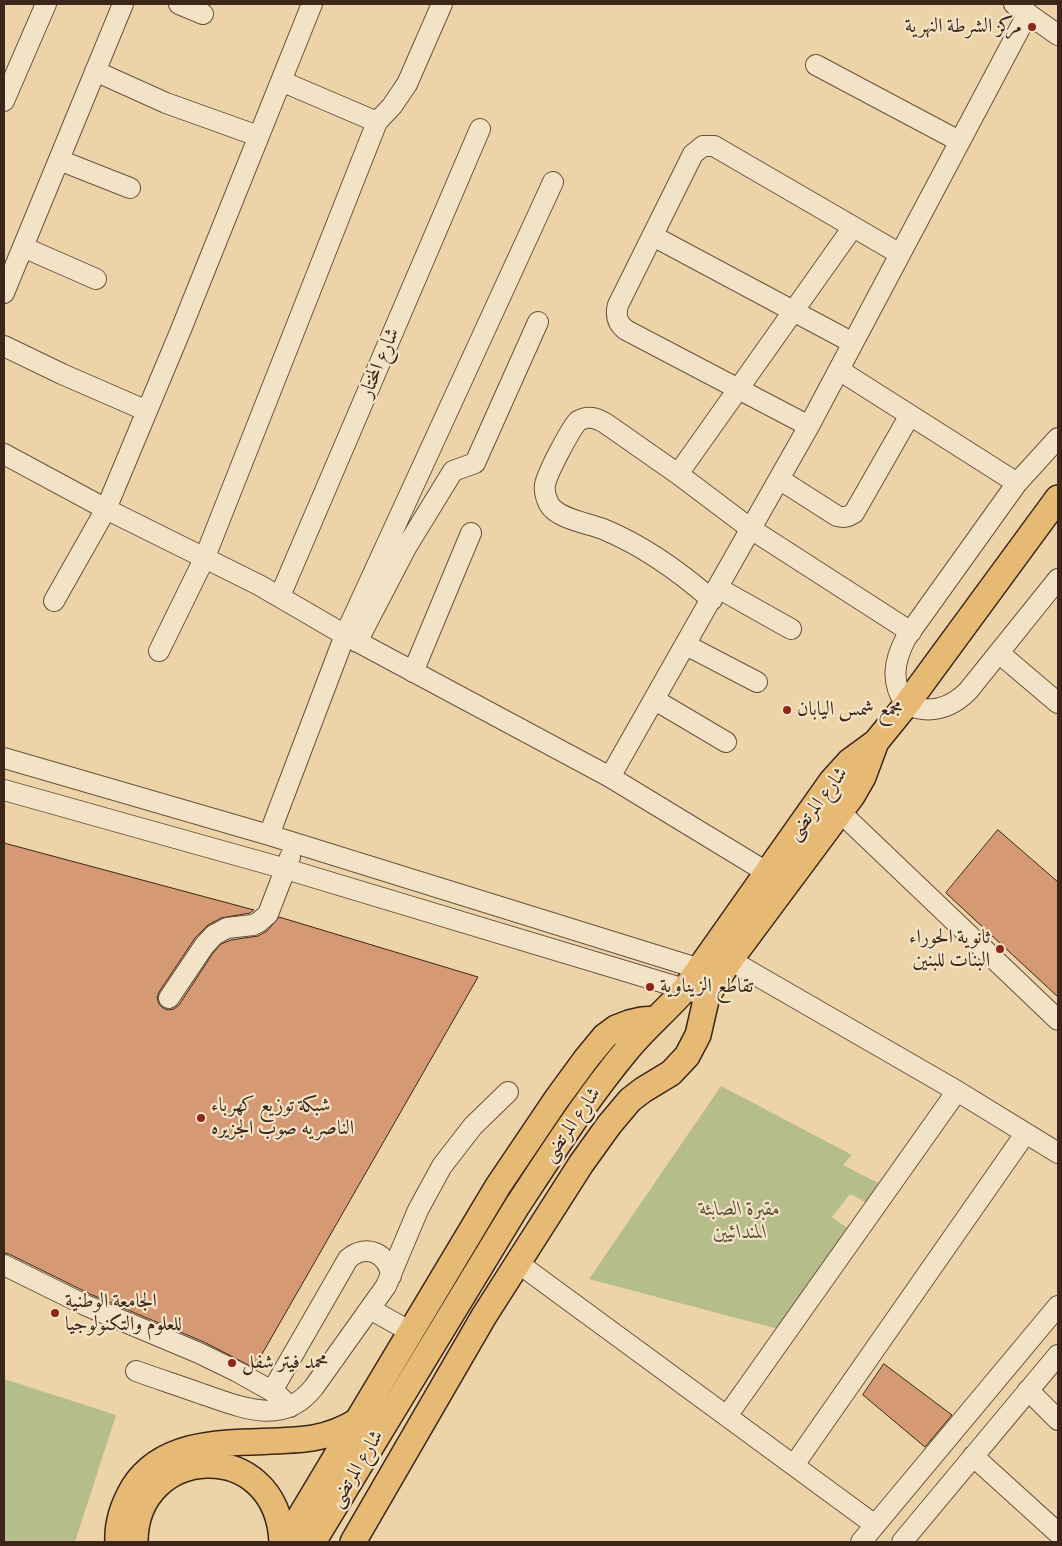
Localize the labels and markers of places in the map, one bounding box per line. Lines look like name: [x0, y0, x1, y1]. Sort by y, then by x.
place label: مركز الشرطة النهرية: [905, 15, 1022, 39]
marker: مركز الشرطة النهرية: [1026, 21, 1038, 33]
place label: مجمع شمس اليابان: [797, 698, 903, 722]
marker: مجمع شمس اليابان: [781, 704, 793, 716]
place label: ثانوية الحوراء البنات للبنين: [909, 926, 990, 973]
marker: ثانوية الحوراء البنات للبنين: [994, 943, 1006, 955]
place label: تقاطع الزيناوية: [660, 975, 753, 999]
marker: تقاطع الزيناوية: [644, 981, 656, 993]
place label: شبكة توزيع كهرباء الناصريه صوب الجزيره: [211, 1094, 354, 1141]
marker: شبكة توزيع كهرباء الناصريه صوب الجزيره: [195, 1112, 207, 1124]
place label: الجامعة الوطنية للعلوم والتكنولوجيا: [65, 1290, 182, 1337]
marker: الجامعة الوطنية للعلوم والتكنولوجيا: [49, 1307, 61, 1319]
place label: محمد فيتر شفل: [242, 1351, 328, 1375]
marker: محمد فيتر شفل: [226, 1357, 238, 1369]

